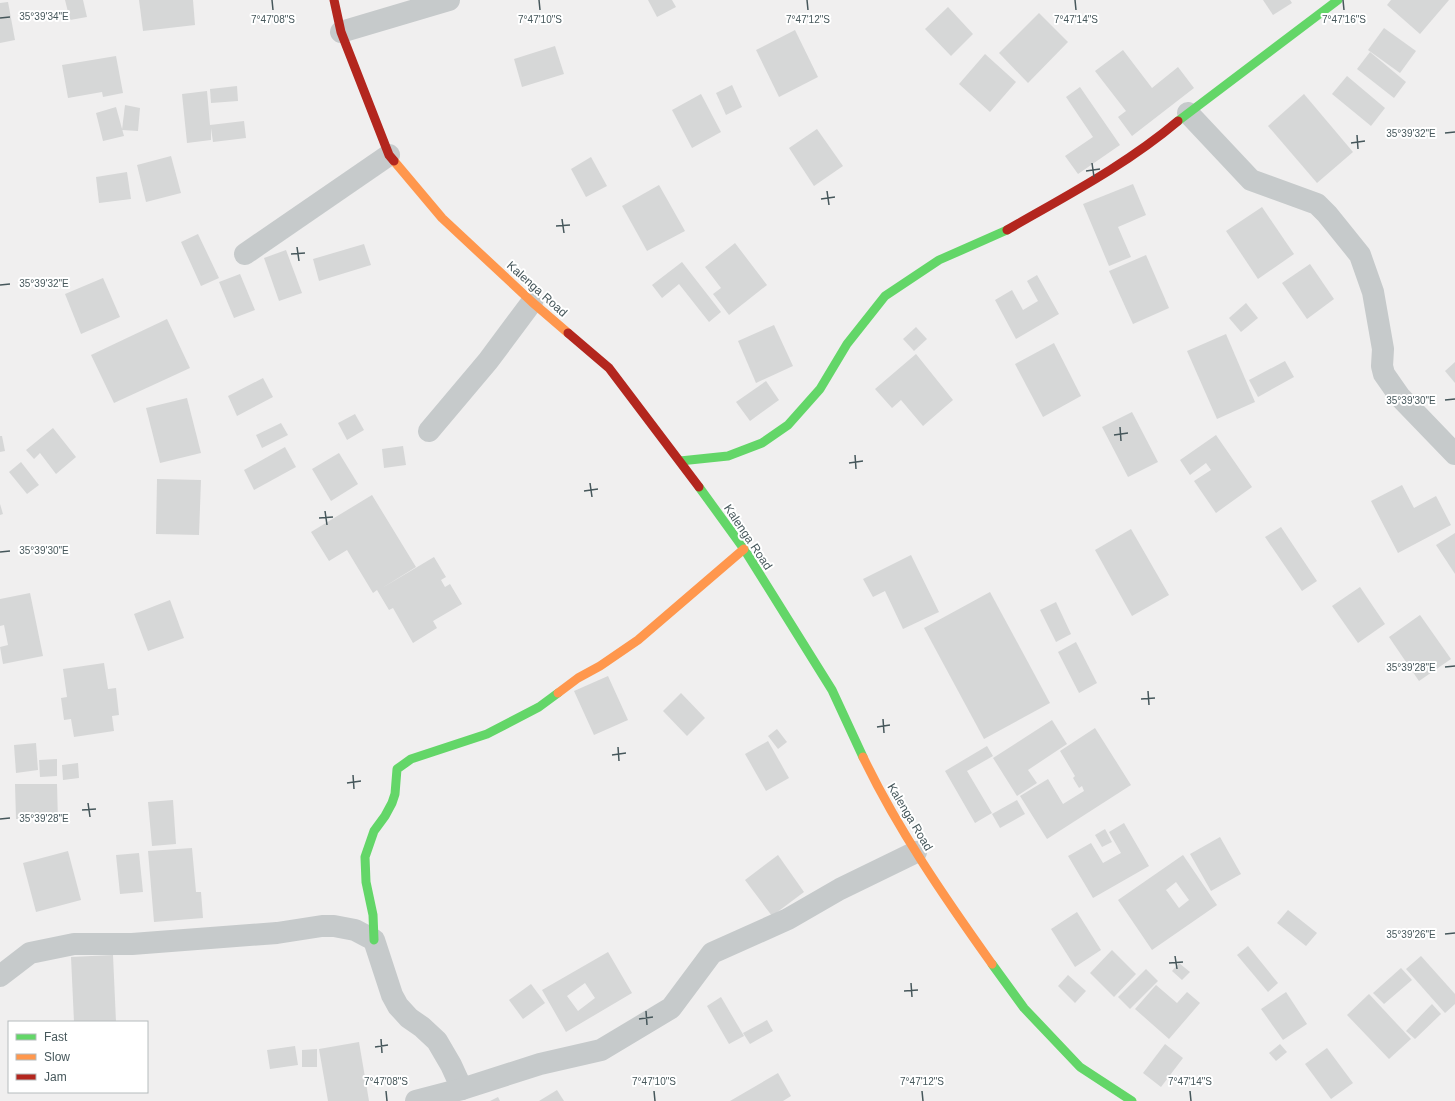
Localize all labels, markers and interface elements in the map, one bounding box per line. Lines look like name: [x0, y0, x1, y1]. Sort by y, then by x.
text: 35°39'34"E: [19, 11, 69, 22]
text: 7°47'08"S: [251, 14, 295, 25]
text: 7°47'10"S: [518, 14, 562, 25]
text: 7°47'12"S: [786, 14, 830, 25]
text: 7°47'14"S: [1054, 14, 1098, 25]
text: 7°47'16"S: [1322, 14, 1366, 25]
text: 35°39'32"E: [1386, 128, 1436, 139]
street label: Kalenga Road: [504, 258, 570, 320]
text: 35°39'32"E: [19, 278, 69, 289]
text: 35°39'30"E: [1386, 395, 1436, 406]
street label: Kalenga Road: [721, 502, 775, 572]
text: 35°39'30"E: [19, 545, 69, 556]
text: 35°39'28"E: [1386, 662, 1436, 673]
street label: Kalenga Road: [884, 781, 936, 853]
text: 35°39'28"E: [19, 813, 69, 824]
text: 35°39'26"E: [1386, 929, 1436, 940]
legend: [8, 1021, 148, 1093]
text: Fast: [44, 1030, 68, 1044]
text: Slow: [44, 1050, 70, 1064]
text: Jam: [44, 1070, 67, 1084]
text: 7°47'08"S: [364, 1076, 408, 1087]
text: 7°47'10"S: [632, 1076, 676, 1087]
text: 7°47'12"S: [900, 1076, 944, 1087]
text: 7°47'14"S: [1168, 1076, 1212, 1087]

